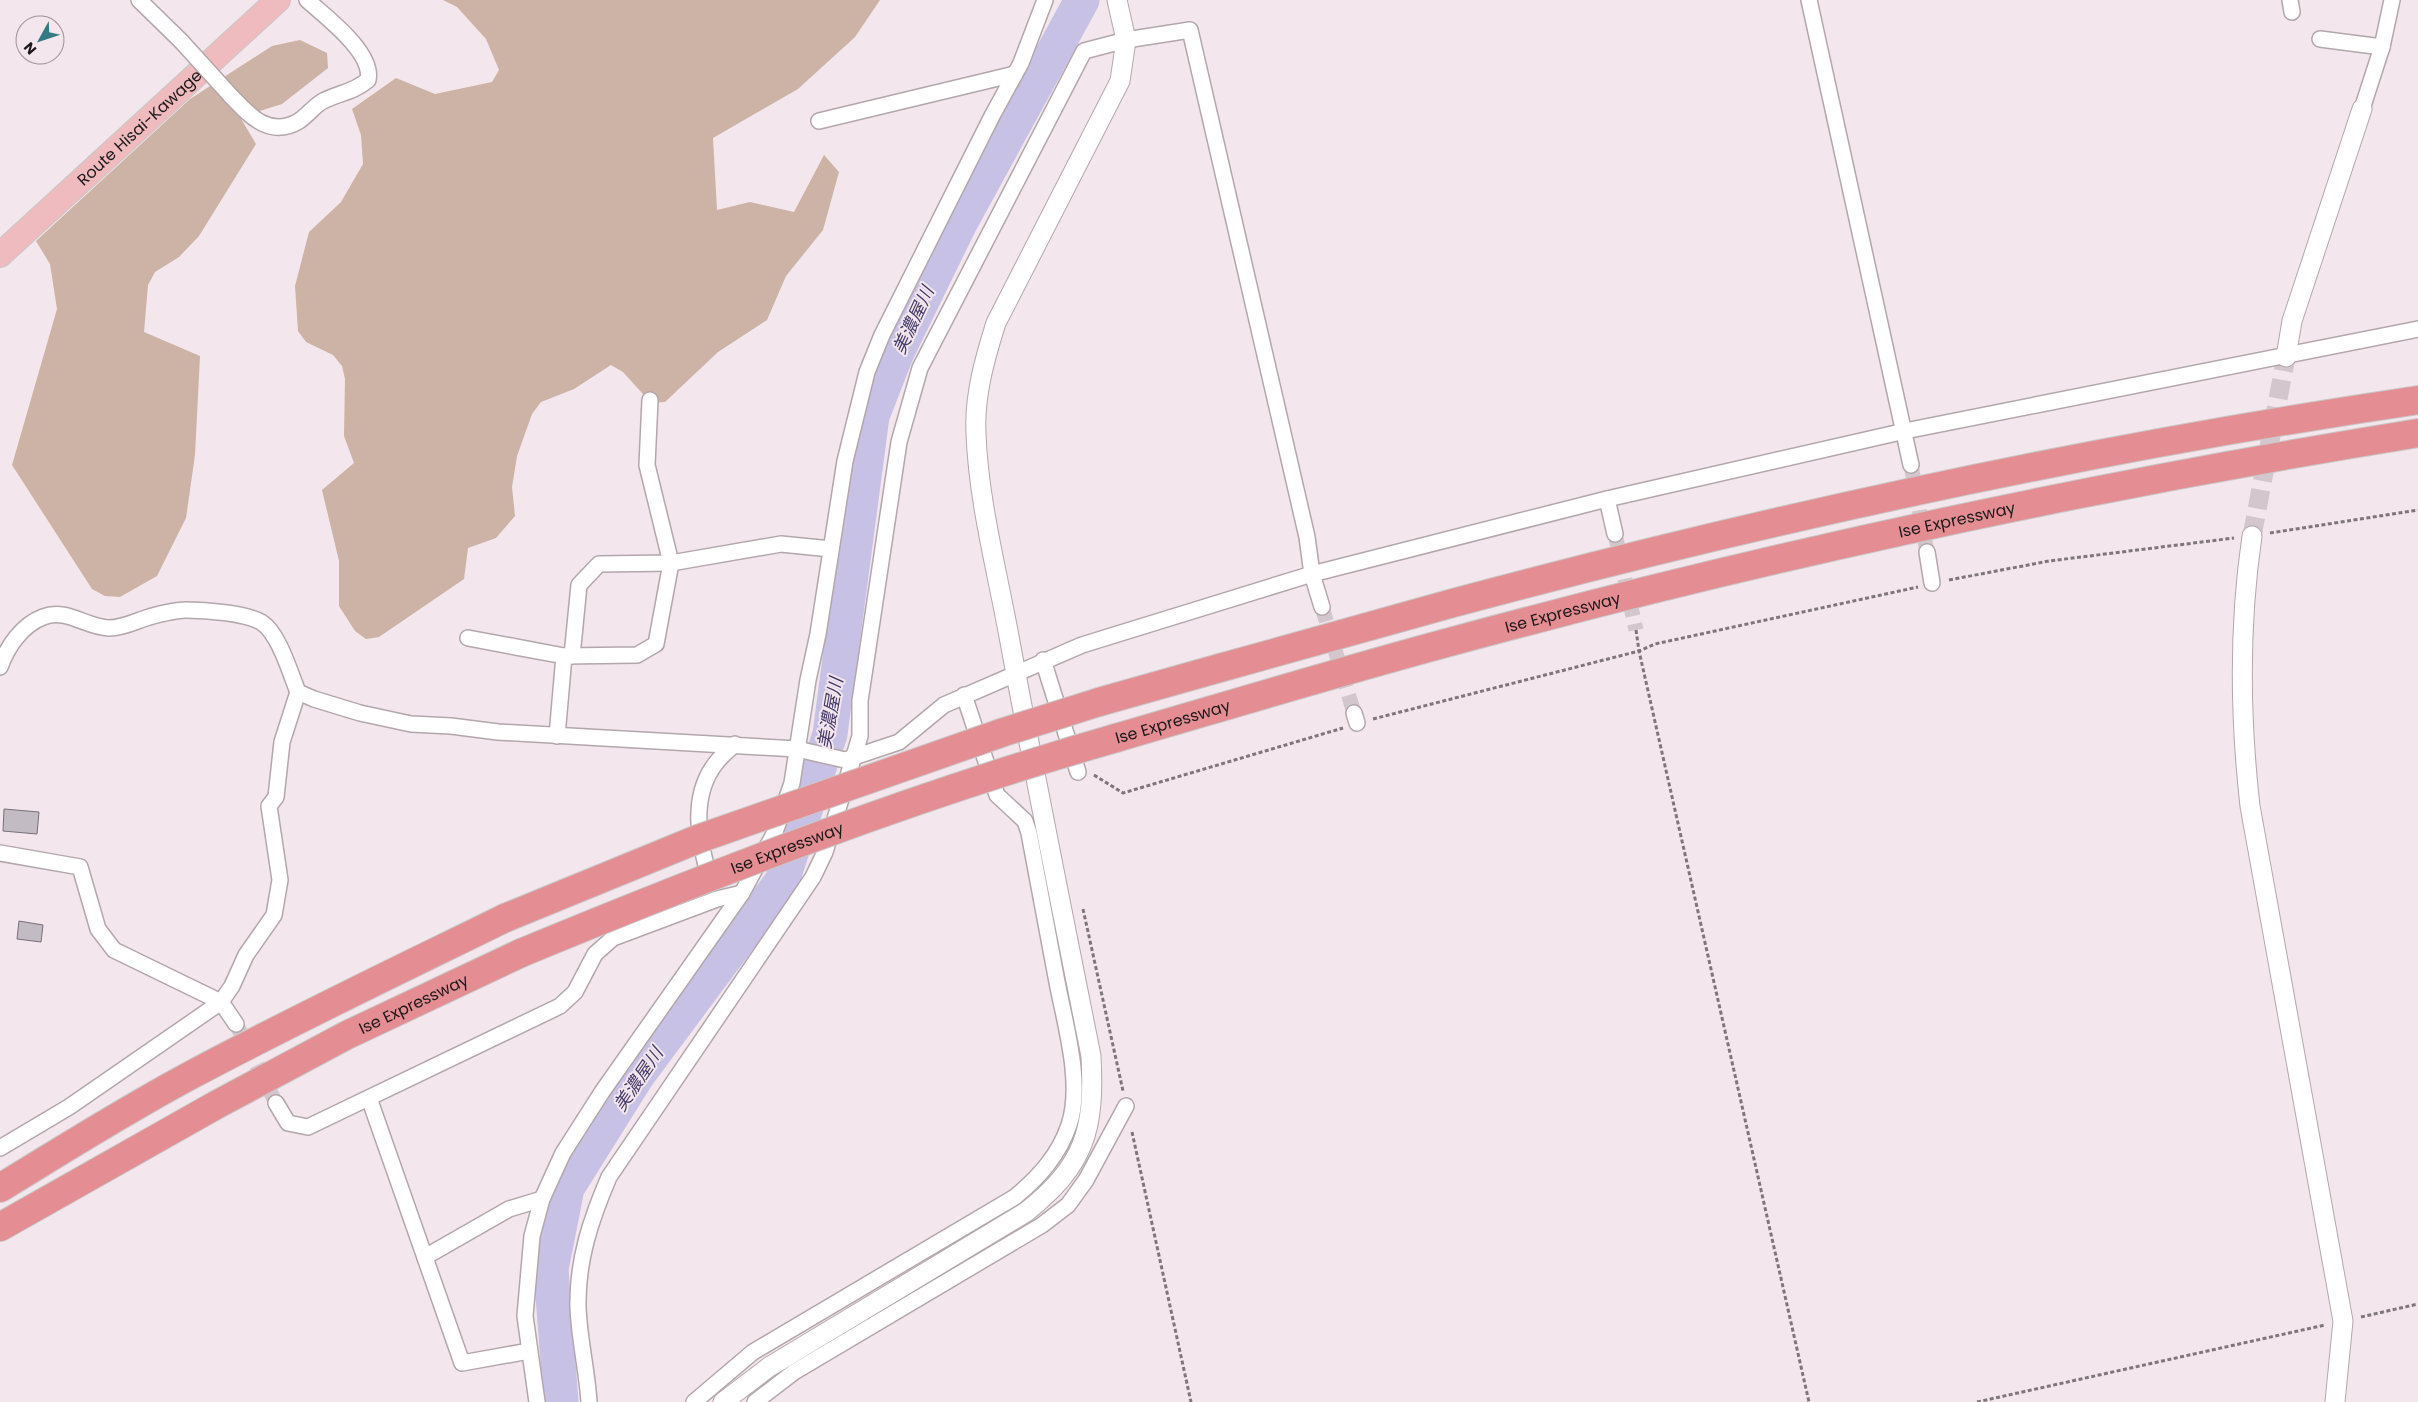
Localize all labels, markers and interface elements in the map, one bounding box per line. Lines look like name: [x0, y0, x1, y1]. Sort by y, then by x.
north arrow: [15, 15, 65, 65]
text: N: [19, 38, 41, 59]
street label: Route Hisai-Kawage: [72, 64, 207, 191]
water label: 美濃屋川: [886, 280, 940, 358]
street label: Ise Expressway: [1896, 496, 2017, 543]
street label: Ise Expressway: [1502, 586, 1623, 638]
water label: 美濃屋川: [811, 673, 849, 751]
street label: Ise Expressway: [1112, 694, 1233, 749]
street label: Ise Expressway: [727, 816, 847, 879]
street label: Ise Expressway: [355, 968, 472, 1039]
water label: 美濃屋川: [608, 1041, 670, 1116]

